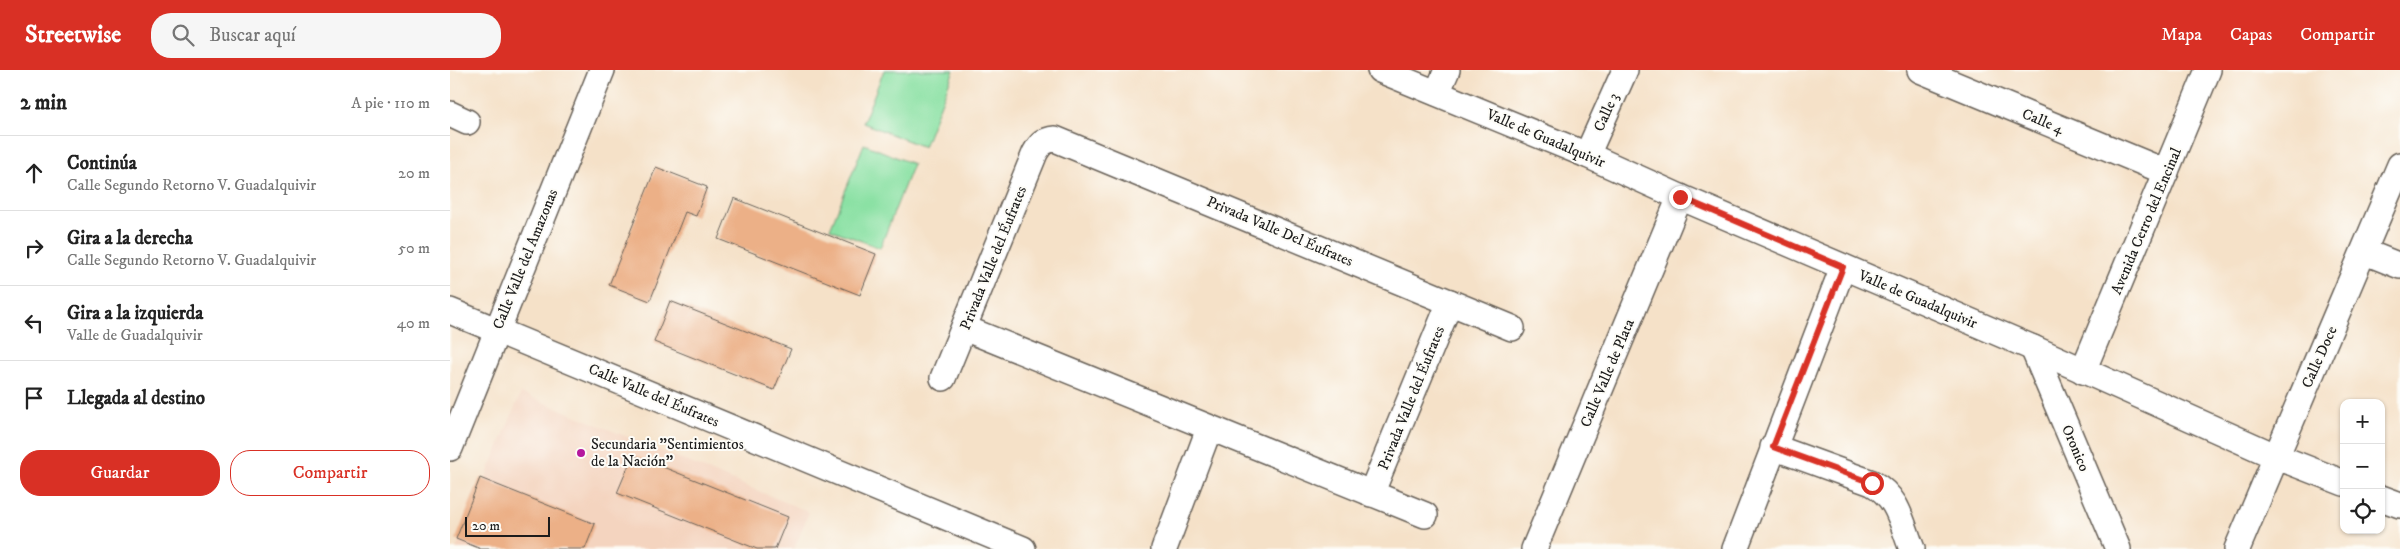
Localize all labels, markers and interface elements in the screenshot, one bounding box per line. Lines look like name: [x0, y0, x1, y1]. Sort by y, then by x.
search box: [151, 13, 501, 58]
text: Streetwise: [25, 20, 121, 50]
icon: search: [169, 21, 197, 49]
text: Buscar aquí: [209, 24, 296, 47]
text: Mapa: [2161, 24, 2202, 46]
text: Capas: [2230, 24, 2272, 46]
text: Compartir: [2300, 24, 2375, 46]
text: 2 min: [20, 90, 67, 116]
street label: Calle 3: [1590, 90, 1623, 134]
text: A pie · 110 m: [351, 93, 430, 113]
street label: Valle de Guadalquivir: [1483, 104, 1608, 172]
street label: Calle 4: [2019, 104, 2067, 139]
street label: Avenida Cerro del Encinal: [2107, 145, 2186, 297]
text: Continúa: [67, 152, 137, 175]
icon: ahead: [20, 159, 48, 187]
text: 20 m: [398, 163, 430, 183]
text: Calle Segundo Retorno V. Guadalquivir: [67, 175, 316, 195]
street label: Privada Valle del Éufrates: [956, 183, 1031, 333]
street label: Calle Valle del Amazonas: [489, 186, 562, 332]
route end: [1669, 186, 1692, 209]
street label: Privada Valle Del Éufrates: [1204, 192, 1356, 271]
text: Gira a la derecha: [67, 227, 193, 250]
icon: right: [20, 234, 48, 262]
text: 50 m: [398, 238, 430, 258]
text: Calle Segundo Retorno V. Guadalquivir: [67, 250, 316, 270]
street label: Valle de Guadalquivir: [1855, 265, 1980, 333]
text: Gira a la izquierda: [67, 302, 203, 325]
icon: left: [20, 309, 48, 337]
text: 40 m: [397, 313, 430, 333]
street label: Calle Valle de Plata: [1576, 316, 1639, 430]
street label: Privada Valle del Éufrates: [1374, 323, 1449, 473]
street label: Calle Doce: [2297, 323, 2342, 391]
text: Valle de Guadalquivir: [67, 325, 203, 345]
street label: Calle Valle del Éufrates: [586, 359, 722, 432]
icon: arrive: [20, 384, 48, 412]
text: Llegada al destino: [67, 387, 205, 410]
map controls: [2340, 399, 2385, 534]
button: +: [2340, 399, 2385, 444]
street label: Oronico: [2057, 422, 2094, 474]
place label: Secundaria "Sentimientos de la Nación": [591, 435, 744, 471]
button: −: [2340, 444, 2385, 489]
marker: Secundaria "Sentimientos de la Nación": [575, 447, 587, 459]
button: Guardar: [20, 450, 220, 496]
button: Compartir: [230, 450, 430, 496]
route start: [1861, 472, 1884, 495]
button: locate: [2340, 489, 2385, 534]
scale bar: [465, 514, 550, 537]
text: 20 m: [472, 517, 500, 535]

